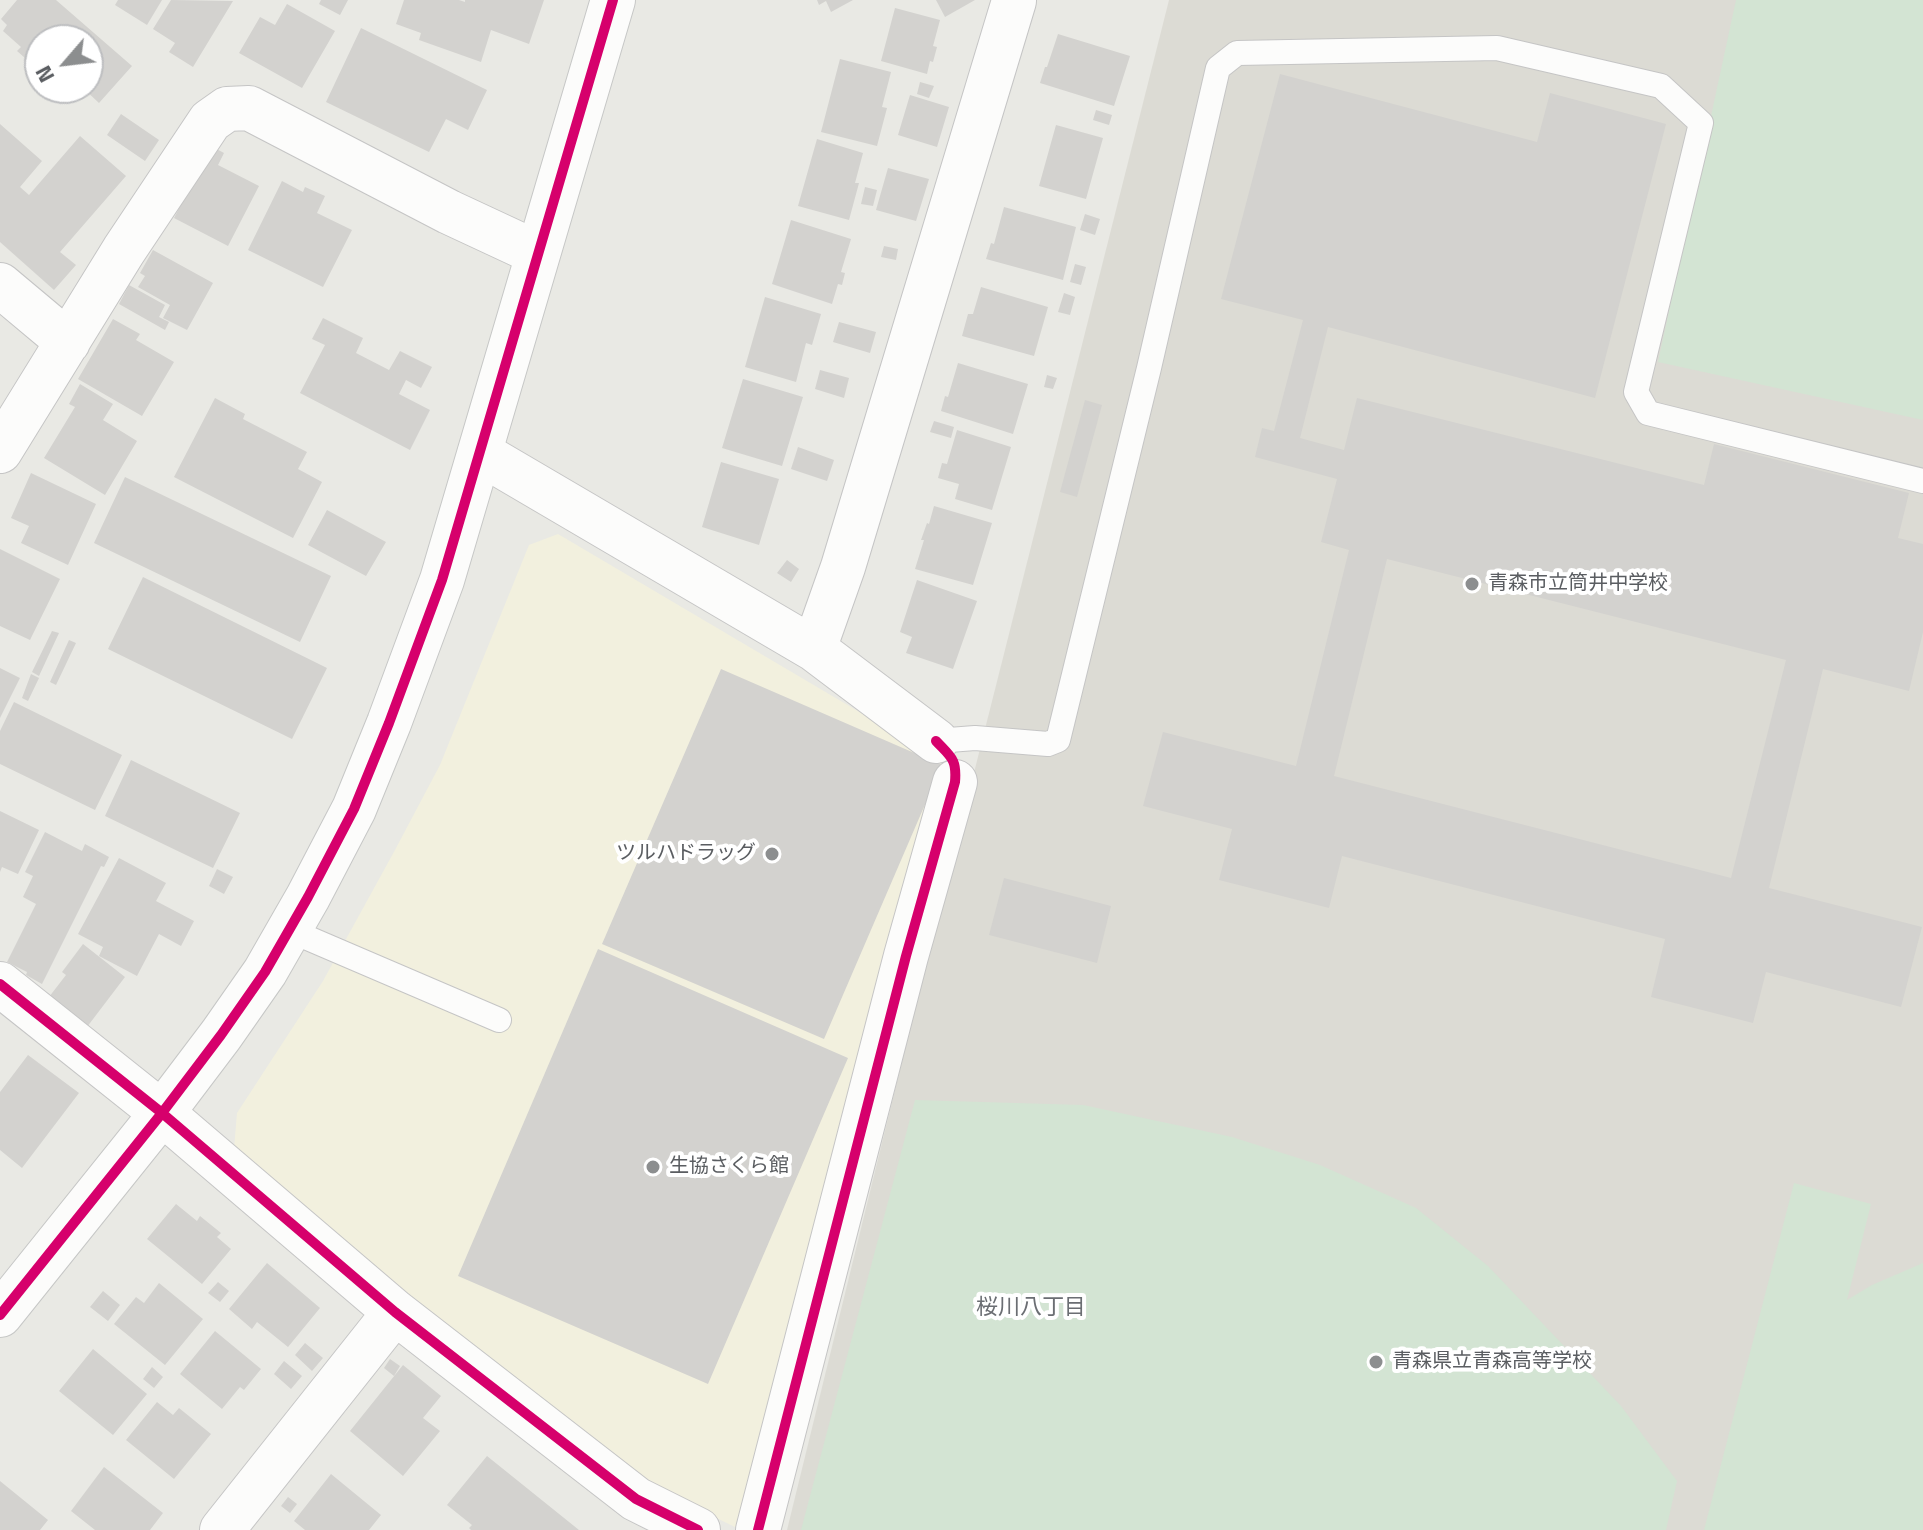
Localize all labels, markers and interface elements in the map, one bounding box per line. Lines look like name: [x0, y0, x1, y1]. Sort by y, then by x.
north arrow: [24, 24, 104, 104]
text: N: [26, 60, 63, 89]
place label: 青森市立筒井中学校: [1488, 572, 1668, 596]
marker: 青森市立筒井中学校: [1463, 575, 1481, 593]
place label: ツルハドラッグ: [616, 842, 756, 866]
marker: ツルハドラッグ: [763, 845, 781, 863]
place label: 生協さくら館: [669, 1155, 789, 1179]
marker: 生協さくら館: [644, 1158, 662, 1176]
district label: 桜川八丁目: [976, 1296, 1086, 1322]
place label: 青森県立青森高等学校: [1392, 1350, 1592, 1374]
marker: 青森県立青森高等学校: [1367, 1353, 1385, 1371]

